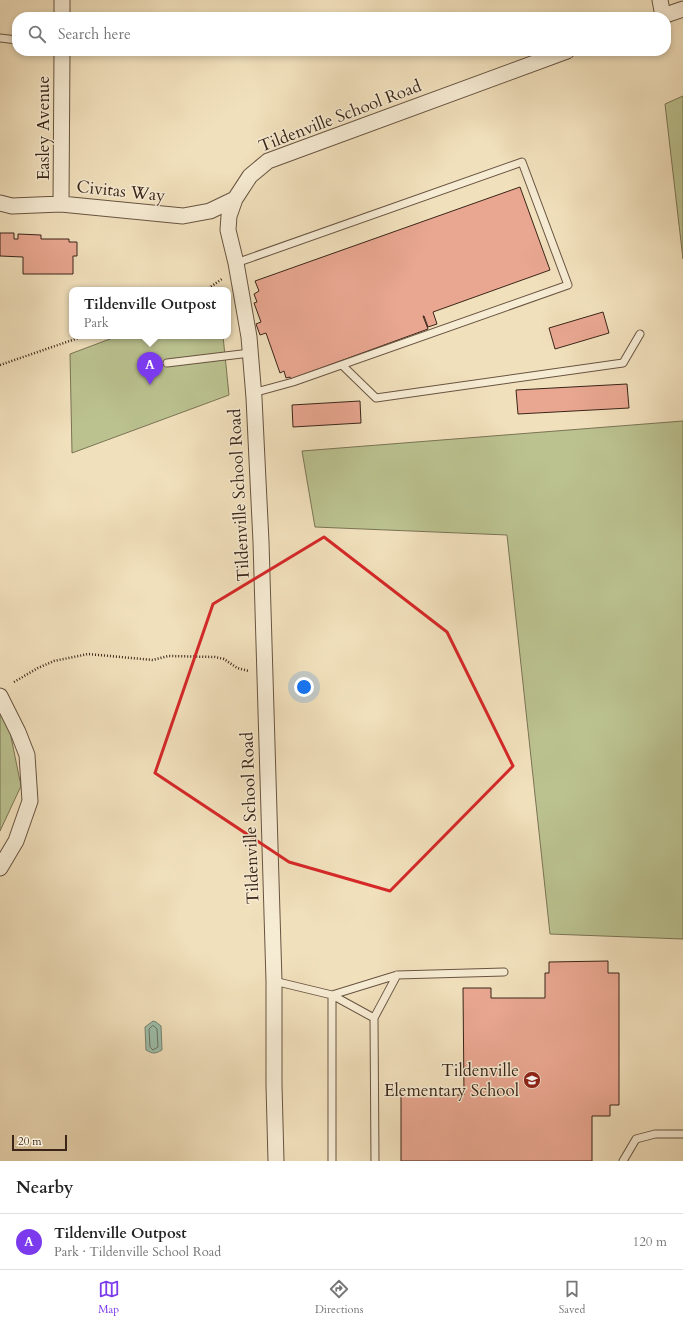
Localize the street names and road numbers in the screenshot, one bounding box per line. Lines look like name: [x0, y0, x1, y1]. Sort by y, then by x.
street label: Tildenville School Road: [255, 74, 425, 158]
street label: Easley Avenue: [32, 76, 55, 180]
street label: Civitas Way: [75, 175, 167, 207]
street label: Tildenville School Road: [223, 408, 255, 582]
street label: Tildenville School Road: [235, 731, 265, 905]

